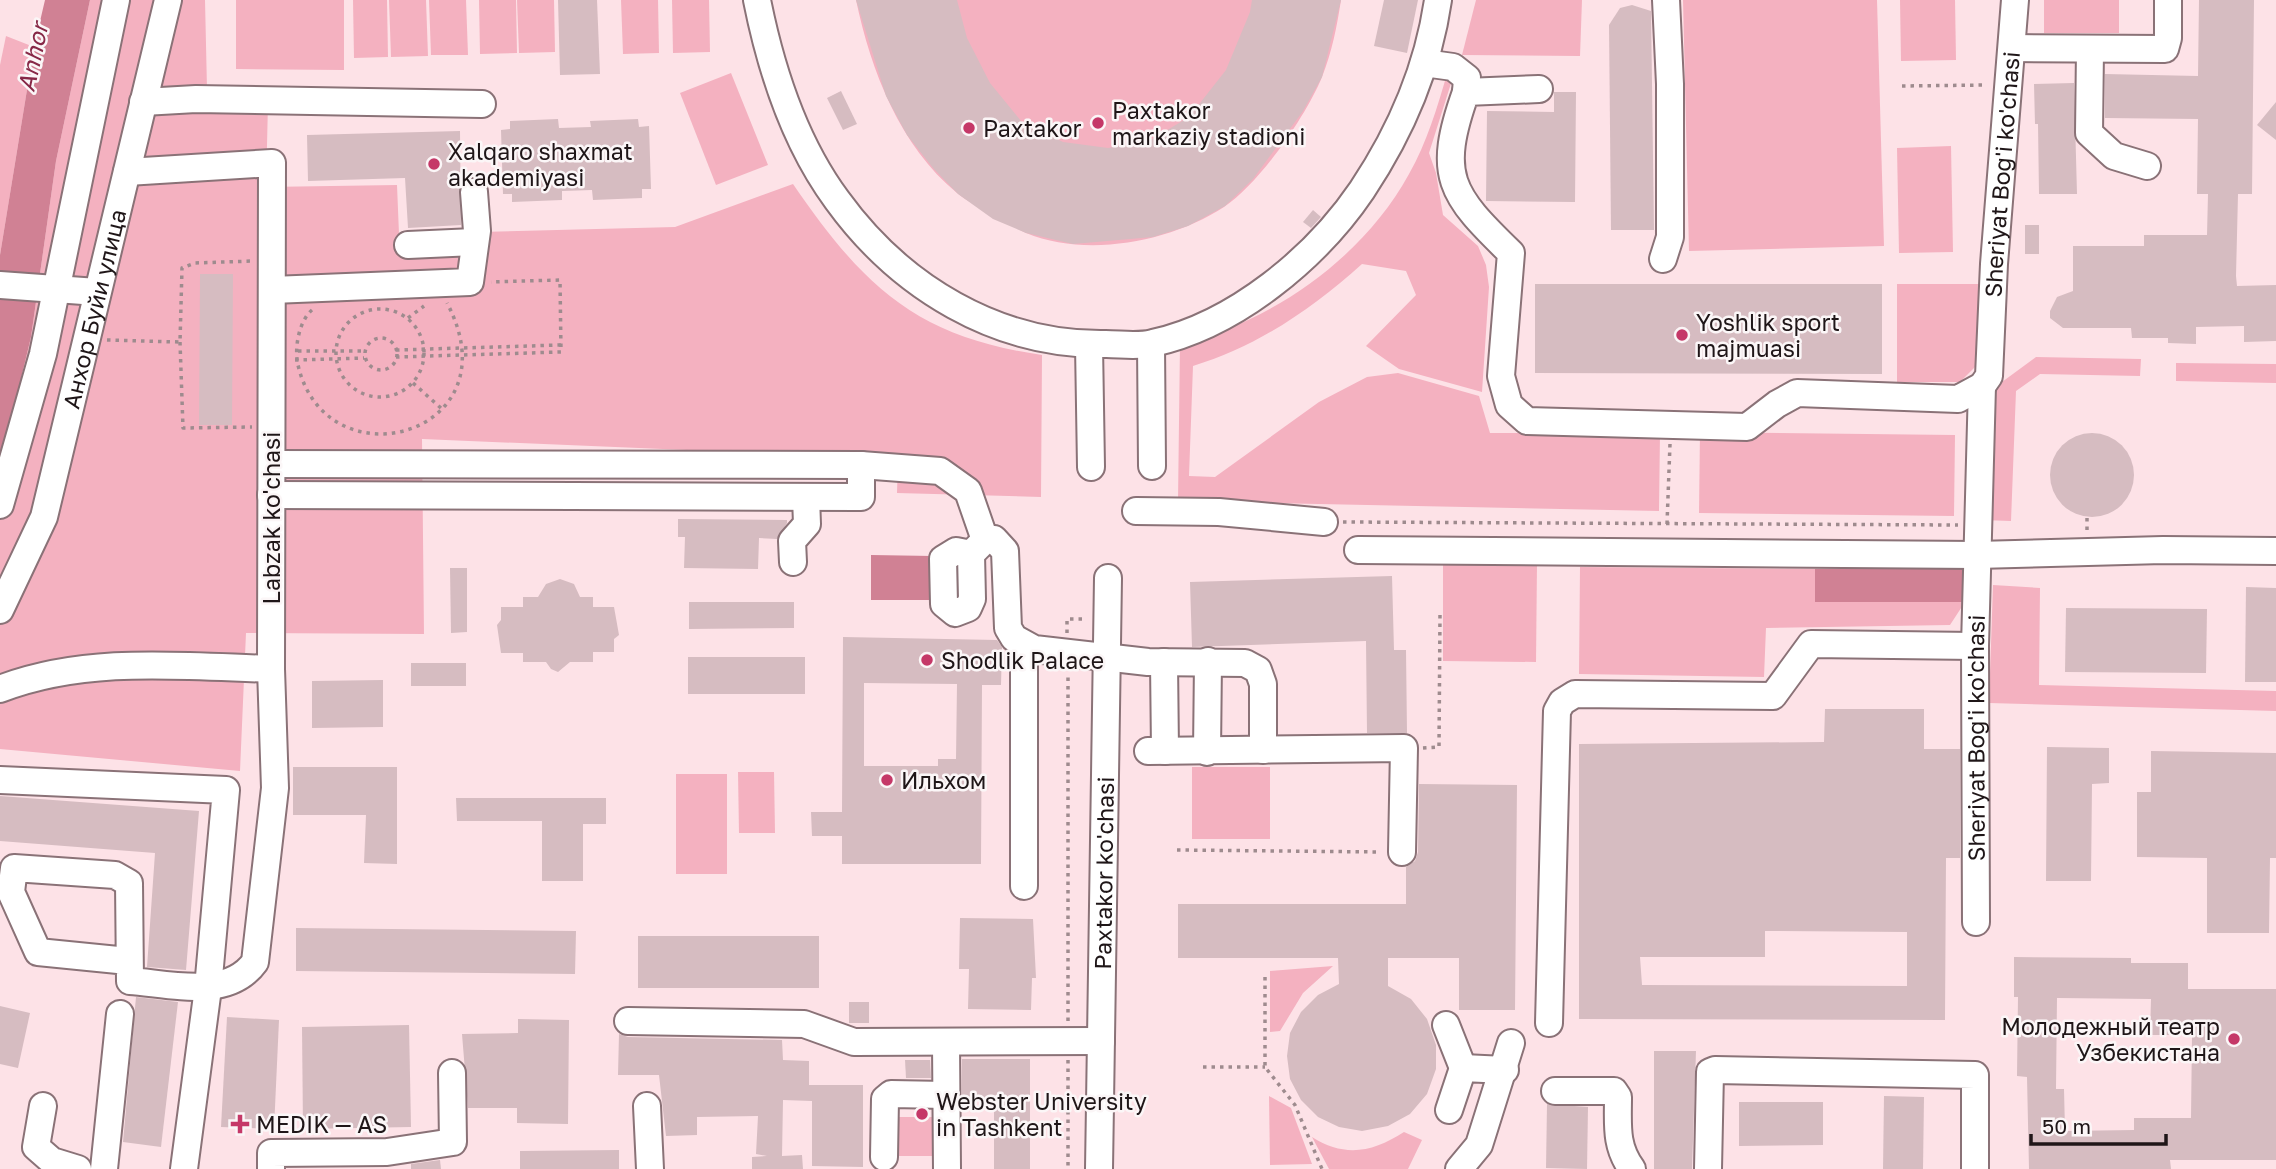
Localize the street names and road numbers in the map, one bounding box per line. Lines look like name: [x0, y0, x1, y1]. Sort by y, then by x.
street label: Sheriyat Bog'i ko'chasi: [1979, 50, 2025, 298]
street label: Анхор Буйи улица: [57, 206, 131, 411]
street label: Labzak ko'chasi: [257, 432, 285, 604]
street label: Sheriyat Bog'i ko'chasi: [1961, 614, 1990, 861]
street label: Paxtakor ko'chasi: [1088, 776, 1119, 970]

